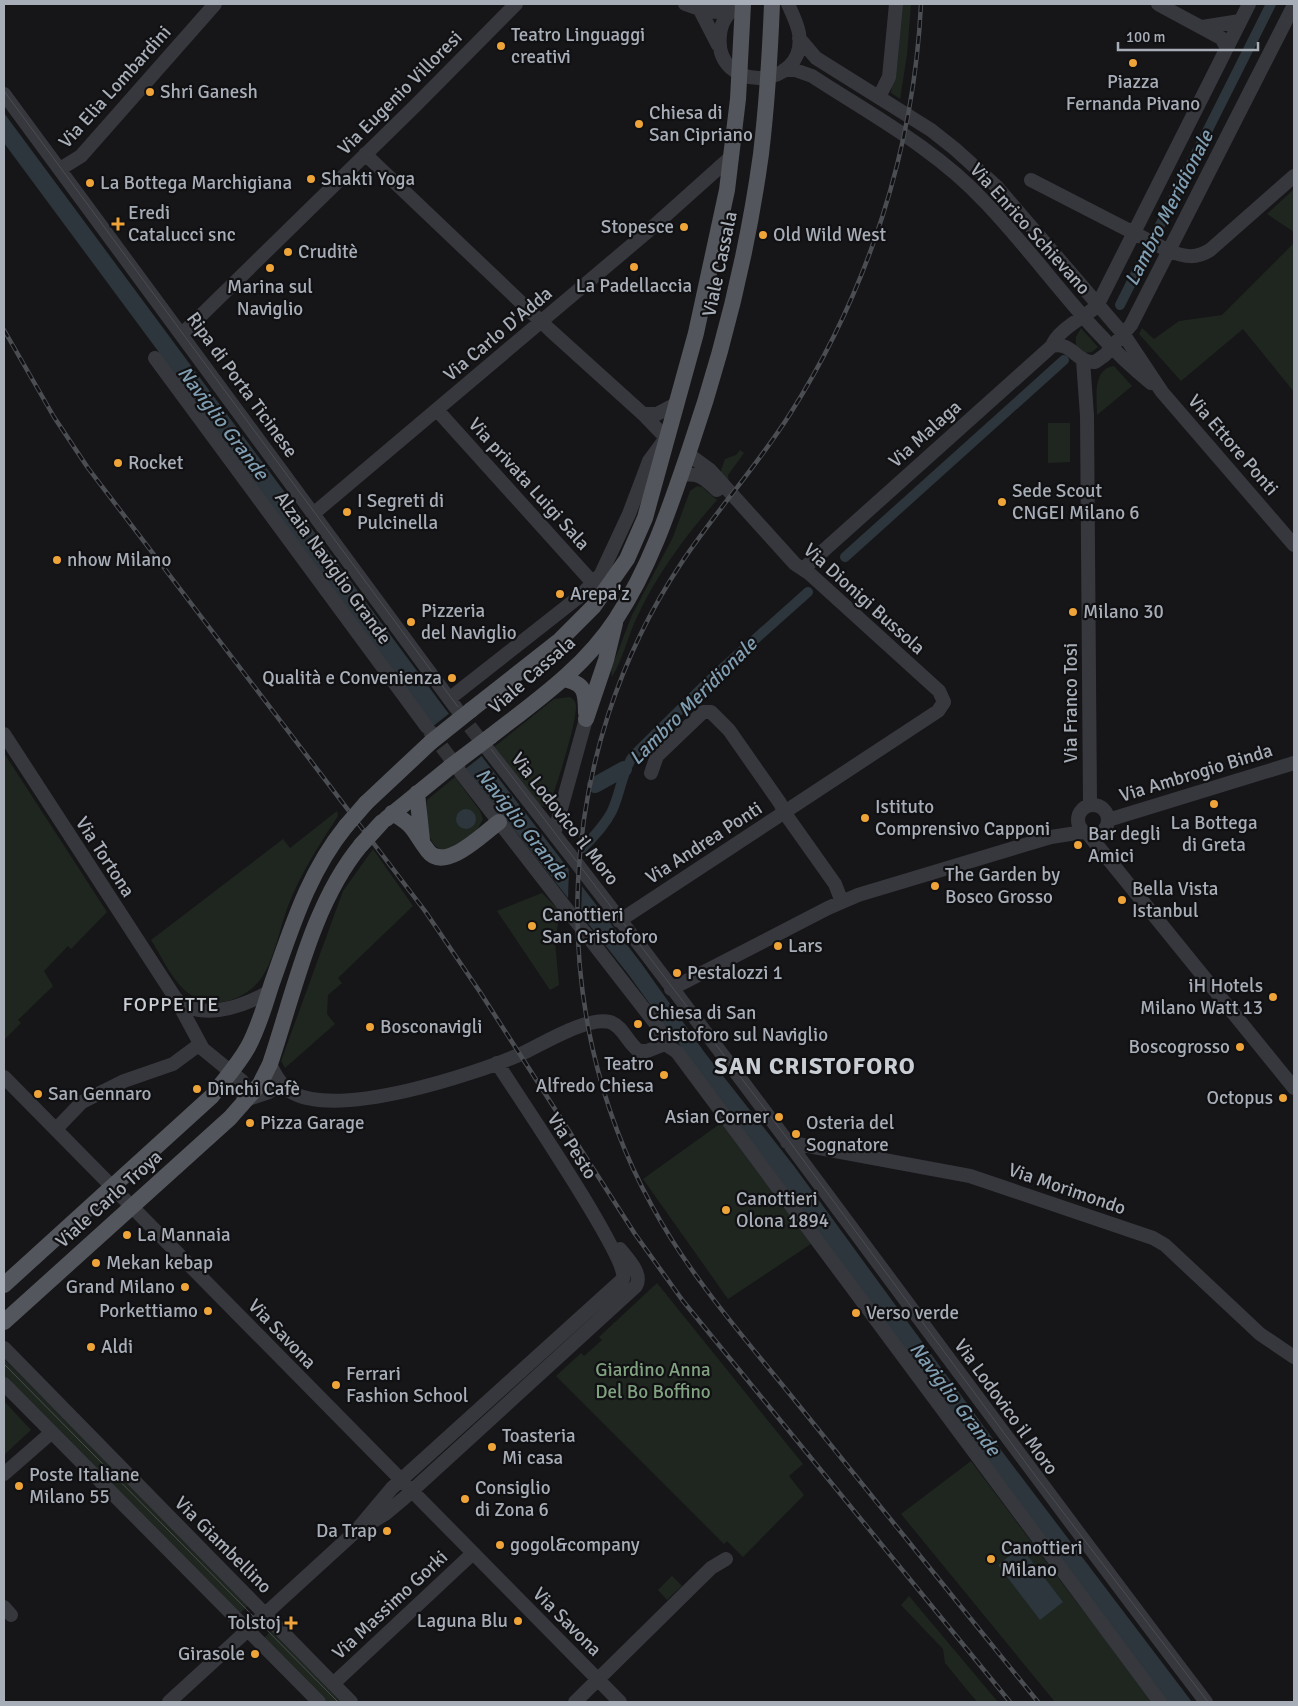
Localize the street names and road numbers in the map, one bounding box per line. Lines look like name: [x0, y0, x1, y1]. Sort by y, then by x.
street label: Via Elia Lombardini: [54, 21, 176, 153]
street label: Via Eugenio Villoresi: [333, 26, 467, 160]
street label: Via Enrico Schievano: [964, 158, 1096, 300]
street label: Viale Cassala: [697, 209, 743, 319]
street label: Via Carlo D'Adda: [439, 281, 557, 387]
street label: Ripa di Porta Ticinese: [181, 307, 303, 463]
street label: Via Ettore Ponti: [1183, 389, 1283, 501]
street label: Via Malaga: [884, 395, 966, 473]
street label: Via privata Luigi Sala: [463, 413, 595, 555]
street label: Alzaia Naviglio Grande: [269, 487, 397, 649]
street label: Via Dionigi Bussola: [798, 538, 930, 660]
street label: Viale Cassala: [484, 631, 580, 719]
street label: Via Franco Tosi: [1059, 643, 1083, 763]
street label: Via Ambrogio Binda: [1116, 738, 1276, 808]
street label: Via Lodovico il Moro: [506, 748, 624, 890]
street label: Via Andrea Ponti: [641, 796, 767, 890]
street label: Via Tortona: [70, 812, 140, 902]
street label: Via Pesto: [542, 1108, 602, 1184]
street label: Viale Carlo Troya: [51, 1145, 167, 1253]
street label: Via Morimondo: [1005, 1158, 1129, 1220]
street label: Via Savona: [243, 1294, 321, 1374]
street label: Via Lodovico il Moro: [949, 1334, 1063, 1480]
street label: Via Giambellino: [169, 1491, 277, 1599]
street label: Via Massimo Gorki: [327, 1545, 453, 1665]
street label: Via Savona: [527, 1582, 607, 1662]

